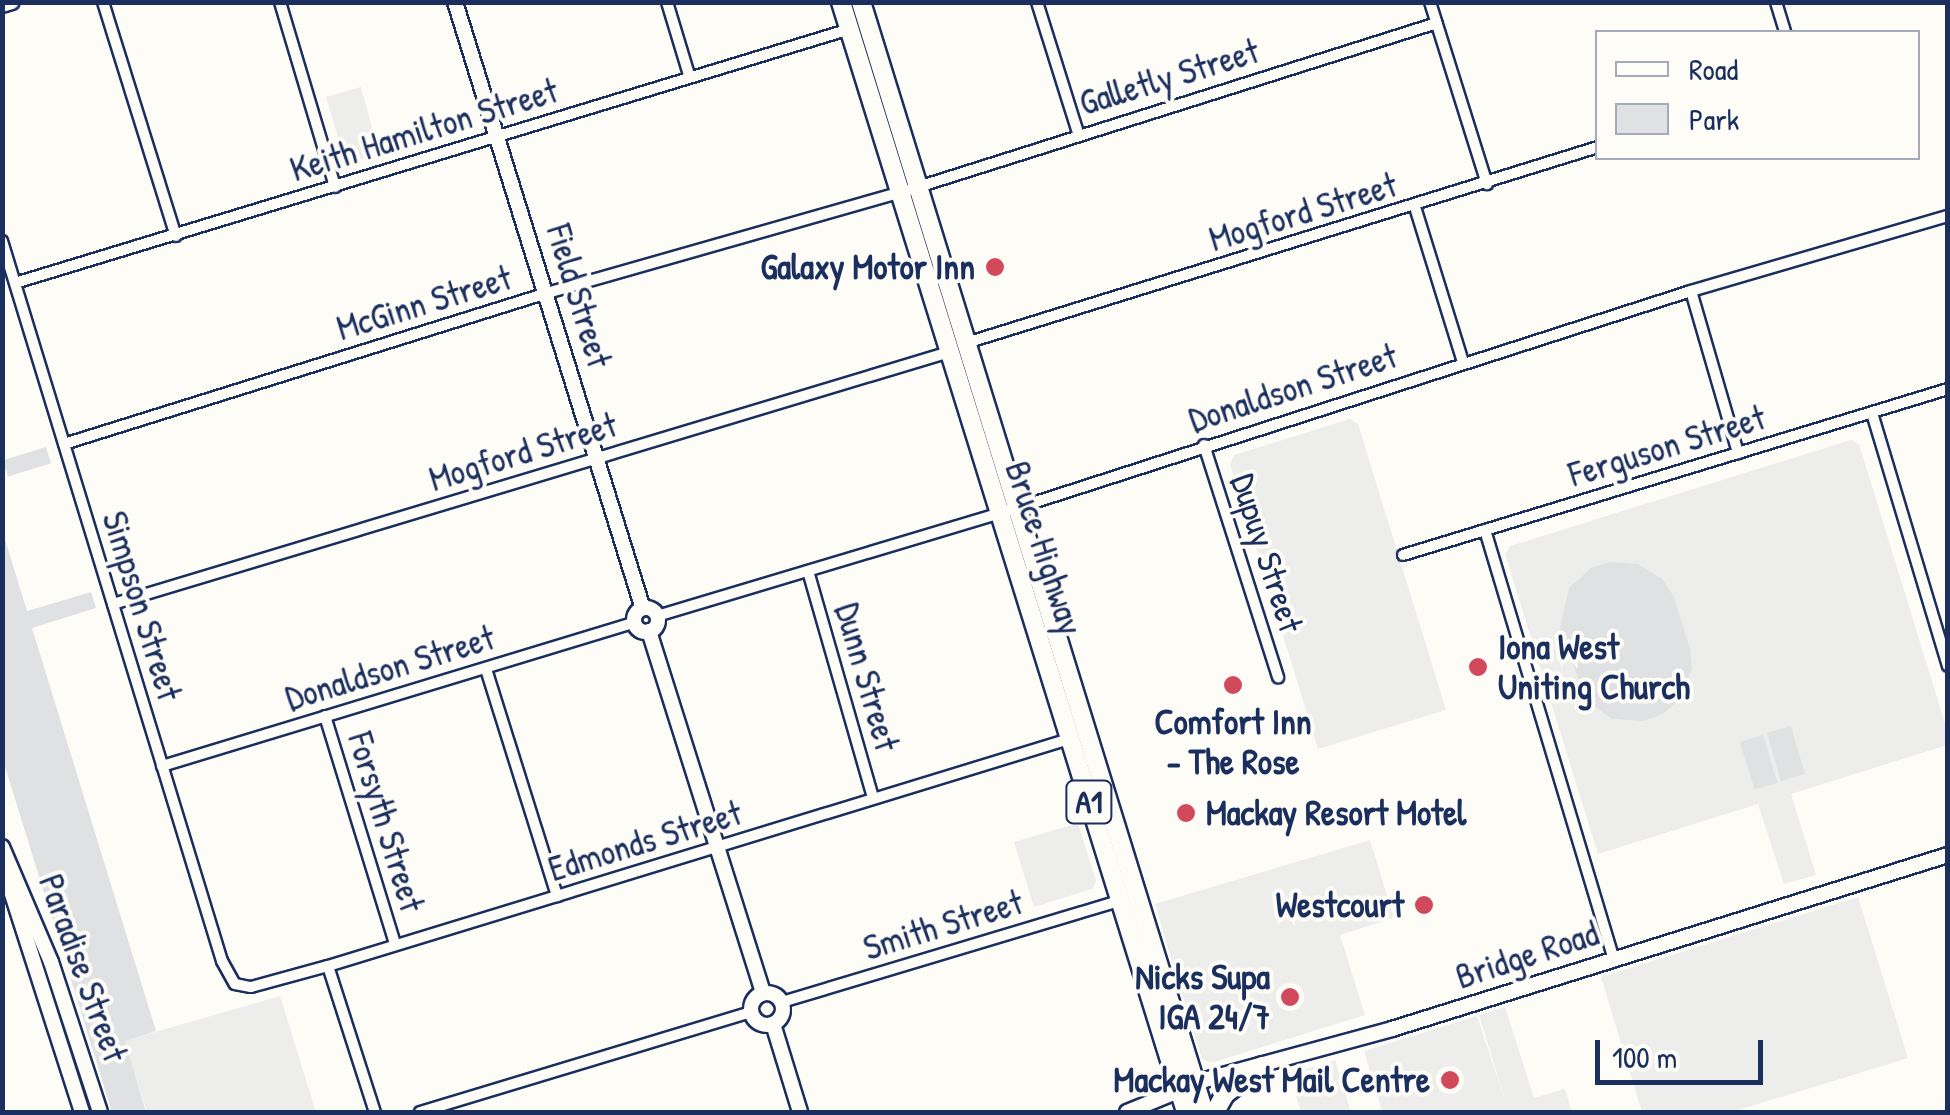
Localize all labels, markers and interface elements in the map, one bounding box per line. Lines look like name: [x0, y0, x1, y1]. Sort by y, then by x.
street label: Galletly Street: [1074, 30, 1264, 124]
legend: [1595, 30, 1920, 160]
text: Road: [1689, 49, 1738, 89]
street label: Keith Hamilton Street: [285, 69, 563, 191]
text: Park: [1689, 99, 1739, 139]
street label: Mogford Street: [1204, 164, 1402, 260]
street label: Field Street: [537, 219, 621, 373]
place label: Galaxy Motor Inn: [760, 246, 975, 288]
marker: Galaxy Motor Inn: [984, 256, 1006, 278]
street label: McGinn Street: [332, 257, 516, 349]
street label: Donaldson Street: [1184, 335, 1402, 441]
street label: Ferguson Street: [1564, 396, 1770, 496]
street label: Mogford Street: [424, 404, 622, 500]
street label: Bruce Highway: [996, 456, 1092, 640]
street label: Dupuy Street: [1222, 469, 1312, 637]
street label: Simpson Street: [93, 506, 191, 706]
street label: Dunn Street: [826, 598, 908, 756]
street label: Donaldson Street: [281, 616, 499, 720]
place label: Iona West Uniting Church: [1498, 626, 1690, 708]
marker: Iona West Uniting Church: [1467, 656, 1489, 678]
marker: Comfort Inn - The Rose: [1222, 674, 1244, 696]
place label: Comfort Inn - The Rose: [1154, 701, 1312, 783]
street label: Forsyth Street: [339, 727, 433, 917]
road number: A1: [1064, 775, 1114, 829]
street label: Edmonds Street: [543, 792, 747, 890]
place label: Mackay Resort Motel: [1206, 792, 1466, 834]
marker: Mackay Resort Motel: [1175, 802, 1197, 824]
street label: Paradise Street: [30, 869, 136, 1067]
street label: Smith Street: [858, 881, 1028, 969]
place label: Westcourt: [1276, 884, 1404, 926]
marker: Westcourt: [1413, 894, 1435, 916]
street label: Bridge Road: [1450, 912, 1604, 998]
place label: Nicks Supa IGA 24/7: [1135, 956, 1270, 1038]
marker: Nicks Supa IGA 24/7: [1279, 986, 1301, 1008]
scale bar: [1600, 1020, 1768, 1082]
text: 100 m: [1612, 1037, 1677, 1077]
place label: Mackay West Mail Centre: [1114, 1059, 1430, 1101]
marker: Mackay West Mail Centre: [1439, 1069, 1461, 1091]

